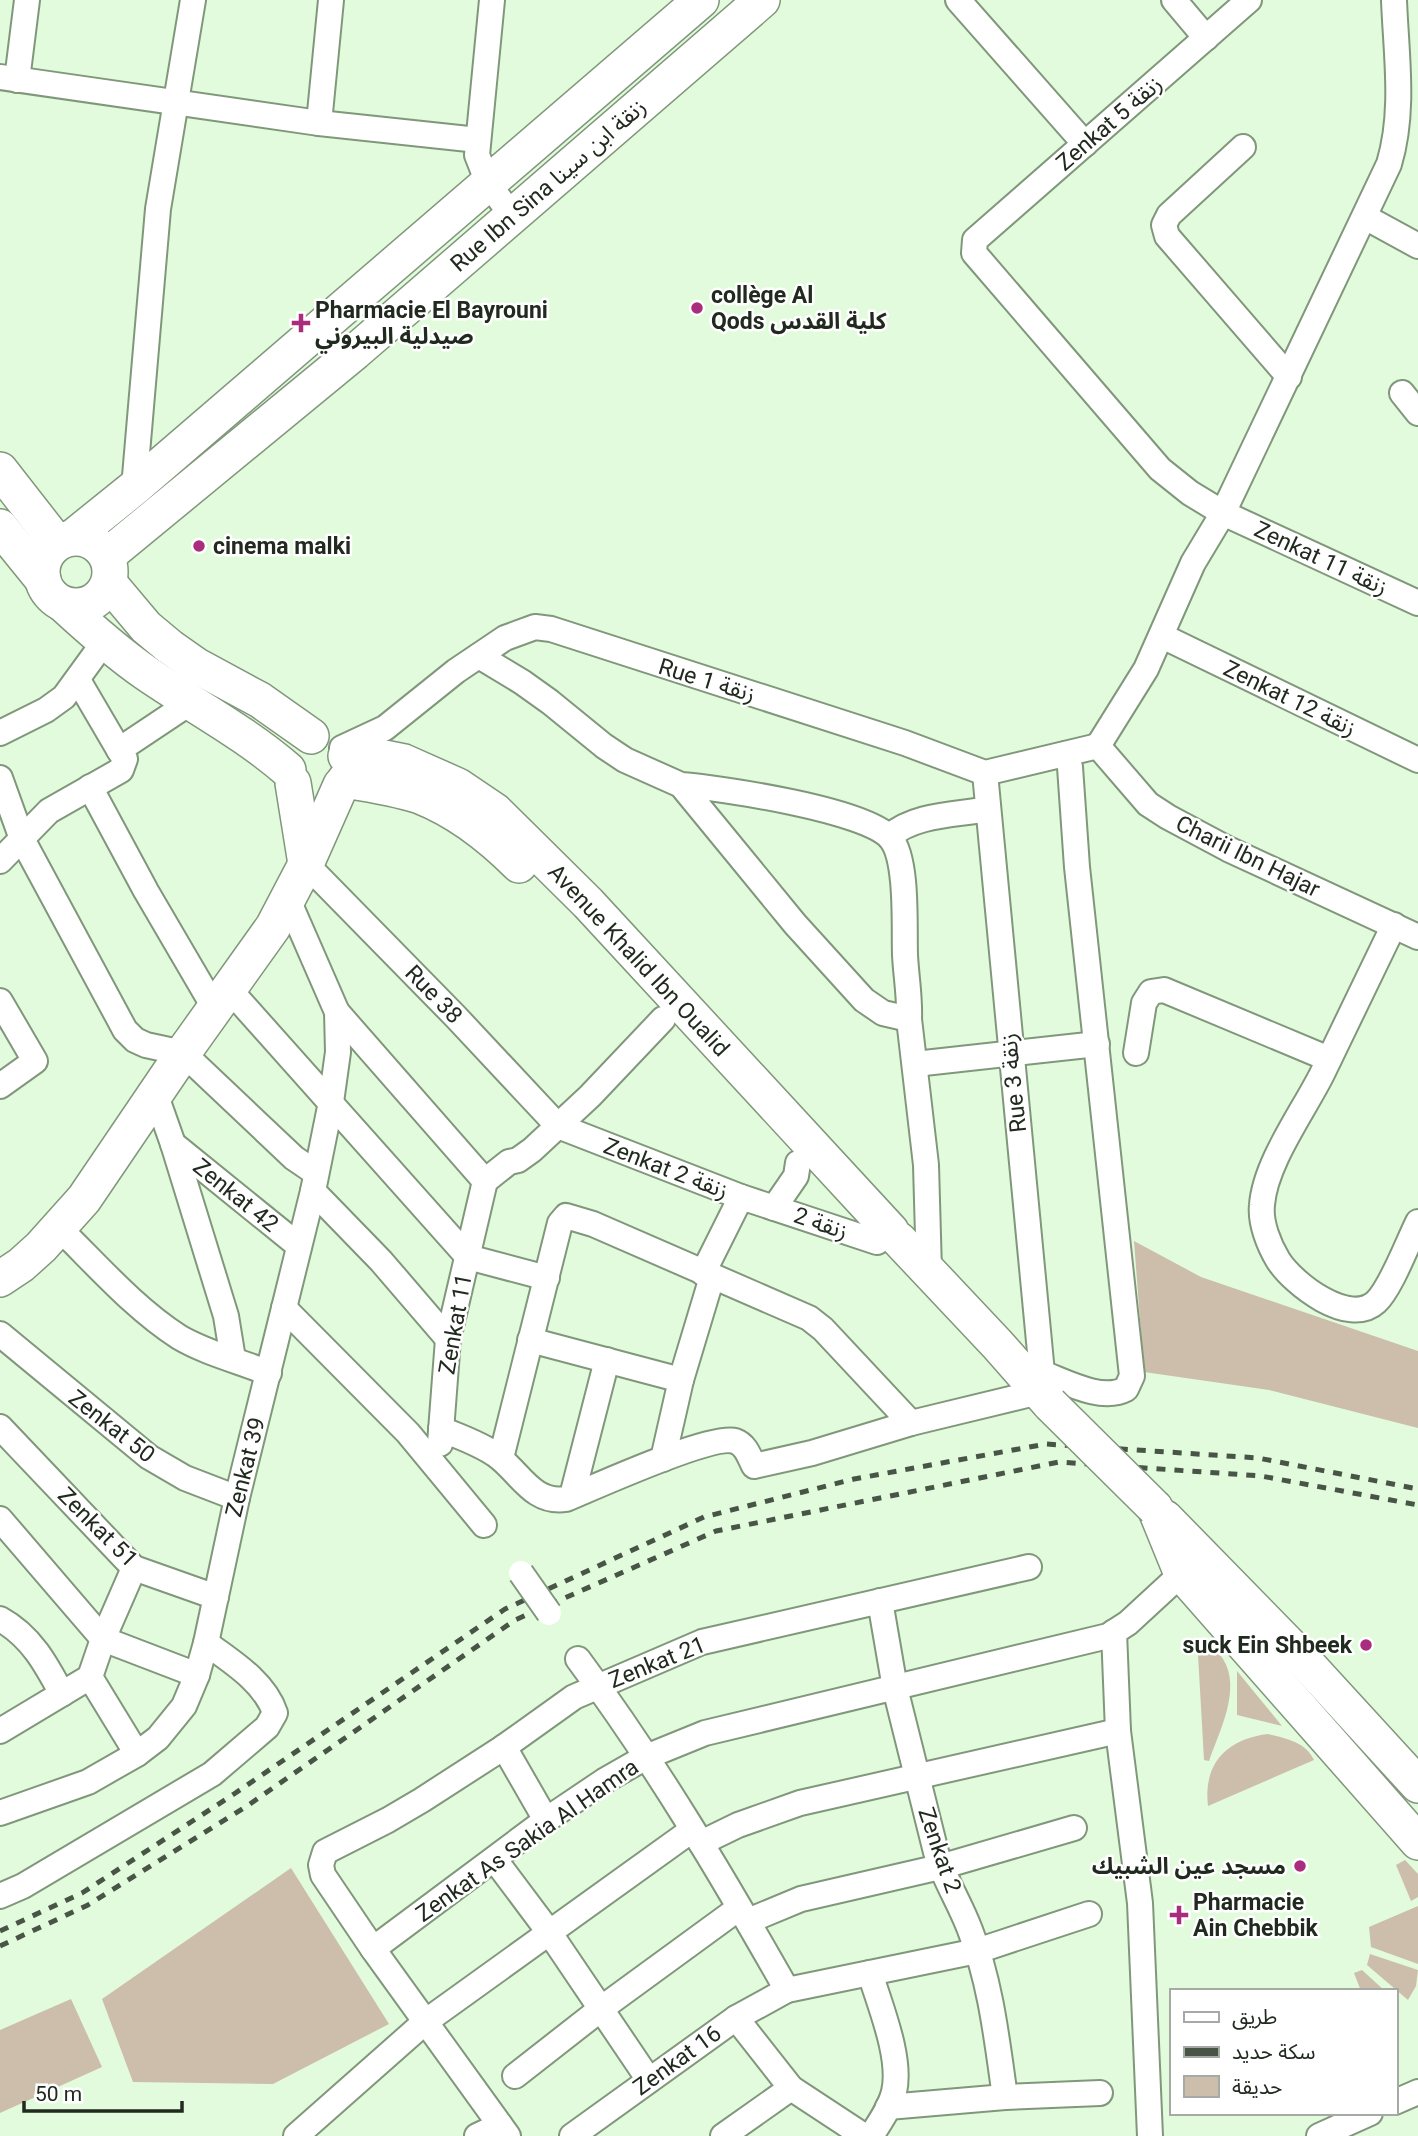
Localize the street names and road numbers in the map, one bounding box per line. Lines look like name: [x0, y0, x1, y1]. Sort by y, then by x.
street label: Zenkat 5 زنقة: [1051, 70, 1168, 177]
street label: Rue Ibn Sina زنقة ابن سينا: [445, 93, 652, 278]
street label: Zenkat 11 زنقة: [1250, 516, 1392, 601]
street label: Rue 1 زنقة: [655, 653, 759, 708]
street label: Zenkat 12 زنقة: [1219, 655, 1360, 742]
street label: Charii Ibn Hajar: [1171, 810, 1324, 903]
street label: Avenue Khalid Ibn Oualid: [542, 859, 735, 1062]
street label: Rue 38: [399, 960, 468, 1029]
street label: Rue 3 زنقة: [995, 1032, 1032, 1134]
street label: Zenkat 2 زنقة: [600, 1132, 732, 1205]
street label: Zenkat 42: [188, 1153, 284, 1238]
street label: زنقة 2: [790, 1202, 851, 1245]
street label: Zenkat 11: [433, 1272, 478, 1377]
street label: Zenkat 50: [63, 1384, 160, 1468]
street label: Zenkat 39: [220, 1415, 271, 1520]
street label: Zenkat 51: [52, 1482, 143, 1573]
street label: Zenkat 21: [605, 1631, 709, 1694]
street label: Zenkat As Sakia Al Hamra: [411, 1753, 644, 1928]
street label: Zenkat 2: [912, 1804, 967, 1897]
street label: Zenkat 16: [628, 2020, 726, 2101]

